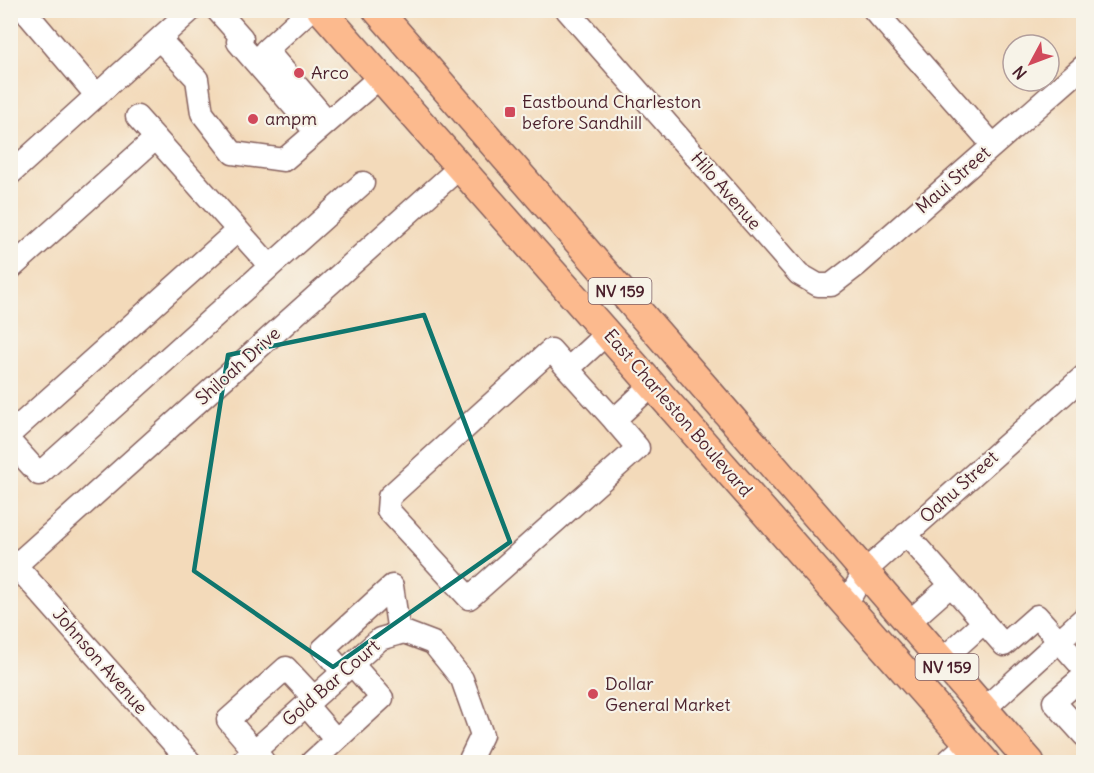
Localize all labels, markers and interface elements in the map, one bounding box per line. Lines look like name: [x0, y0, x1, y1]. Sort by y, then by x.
north arrow: [1001, 33, 1061, 93]
place label: Arco: [311, 61, 349, 84]
text: N: [1009, 62, 1031, 84]
marker: Arco: [292, 66, 306, 80]
place label: Eastbound Charleston before Sandhill: [522, 90, 701, 134]
marker: Eastbound Charleston before Sandhill: [503, 105, 517, 119]
place label: ampm: [265, 107, 317, 130]
marker: ampm: [246, 112, 260, 126]
street label: Maui Street: [911, 141, 995, 218]
street label: Hilo Avenue: [686, 147, 766, 234]
road number: NV 159: [588, 278, 652, 304]
street label: Shiloah Drive: [191, 322, 285, 410]
street label: East Charleston Boulevard: [599, 324, 758, 502]
street label: Oahu Street: [915, 446, 1003, 528]
street label: Johnson Avenue: [48, 603, 153, 719]
street label: Gold Bar Court: [277, 634, 384, 731]
road number: NV 159: [916, 654, 978, 680]
place label: Dollar General Market: [605, 672, 730, 716]
marker: Dollar General Market: [586, 687, 600, 701]

